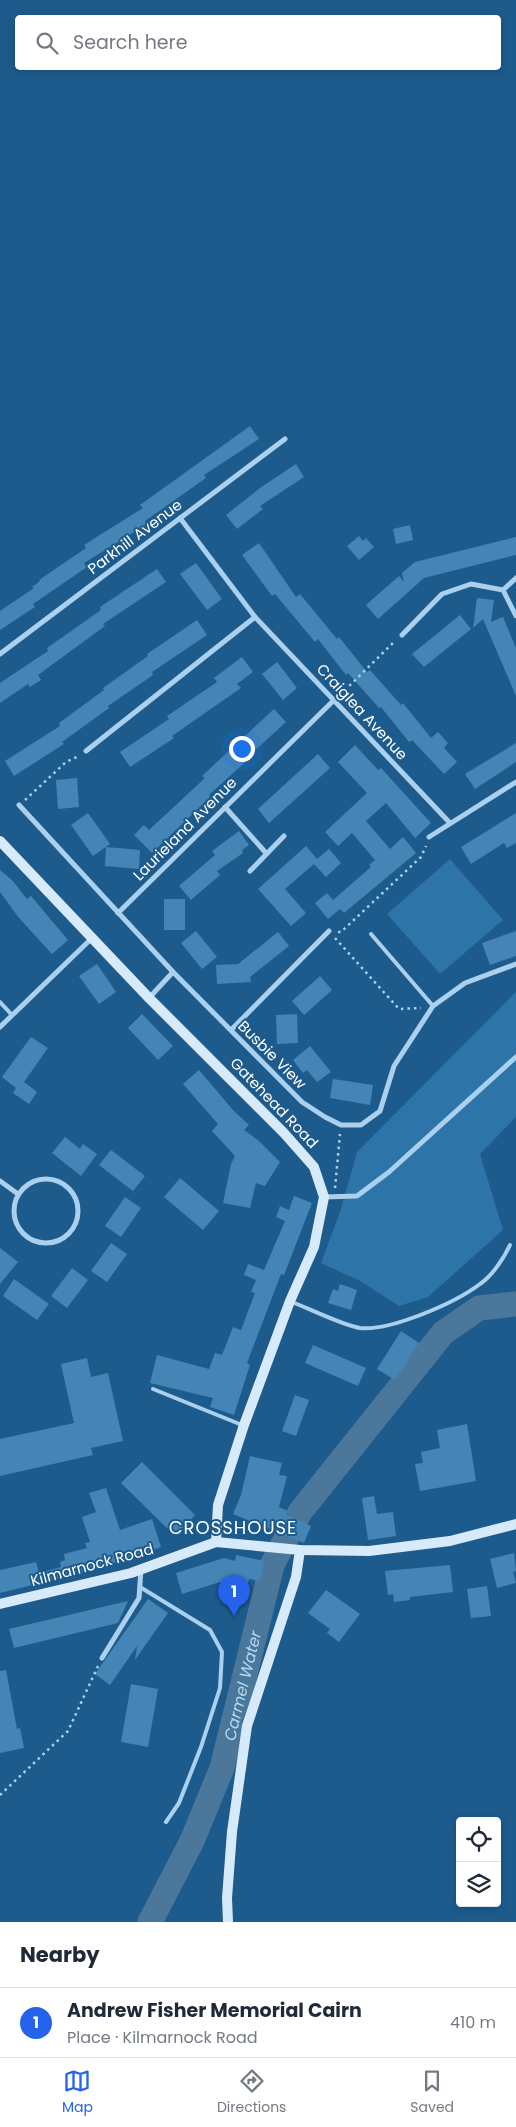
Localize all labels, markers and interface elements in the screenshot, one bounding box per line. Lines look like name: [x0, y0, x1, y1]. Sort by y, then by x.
search box: [15, 15, 501, 70]
icon: search: [33, 29, 61, 57]
text: Search here: [73, 29, 187, 56]
street label: Parkhill Avenue: [83, 494, 186, 579]
street label: Craiglea Avenue: [312, 659, 413, 764]
your location: [229, 736, 255, 762]
street label: Laurieland Avenue: [128, 772, 241, 885]
street label: Busbie View: [233, 1016, 312, 1094]
street label: Gatehead Road: [226, 1053, 323, 1153]
district label: CROSSHOUSE: [169, 1515, 297, 1540]
street label: Kilmarnock Road: [28, 1538, 156, 1591]
pin: 1: [218, 1575, 250, 1616]
water label: Carmel Water: [218, 1627, 268, 1743]
map controls: [456, 1817, 501, 1907]
button: locate: [456, 1817, 501, 1862]
button: layers: [456, 1862, 501, 1907]
text: Nearby: [20, 1940, 100, 1969]
text: Andrew Fisher Memorial Cairn: [67, 1997, 362, 2024]
text: 1: [33, 2011, 39, 2034]
text: 410 m: [450, 2011, 496, 2034]
text: Place · Kilmarnock Road: [67, 2026, 258, 2049]
tab: Map: [62, 2067, 93, 2118]
tab: Directions: [217, 2067, 286, 2118]
tab: Saved: [410, 2067, 454, 2118]

